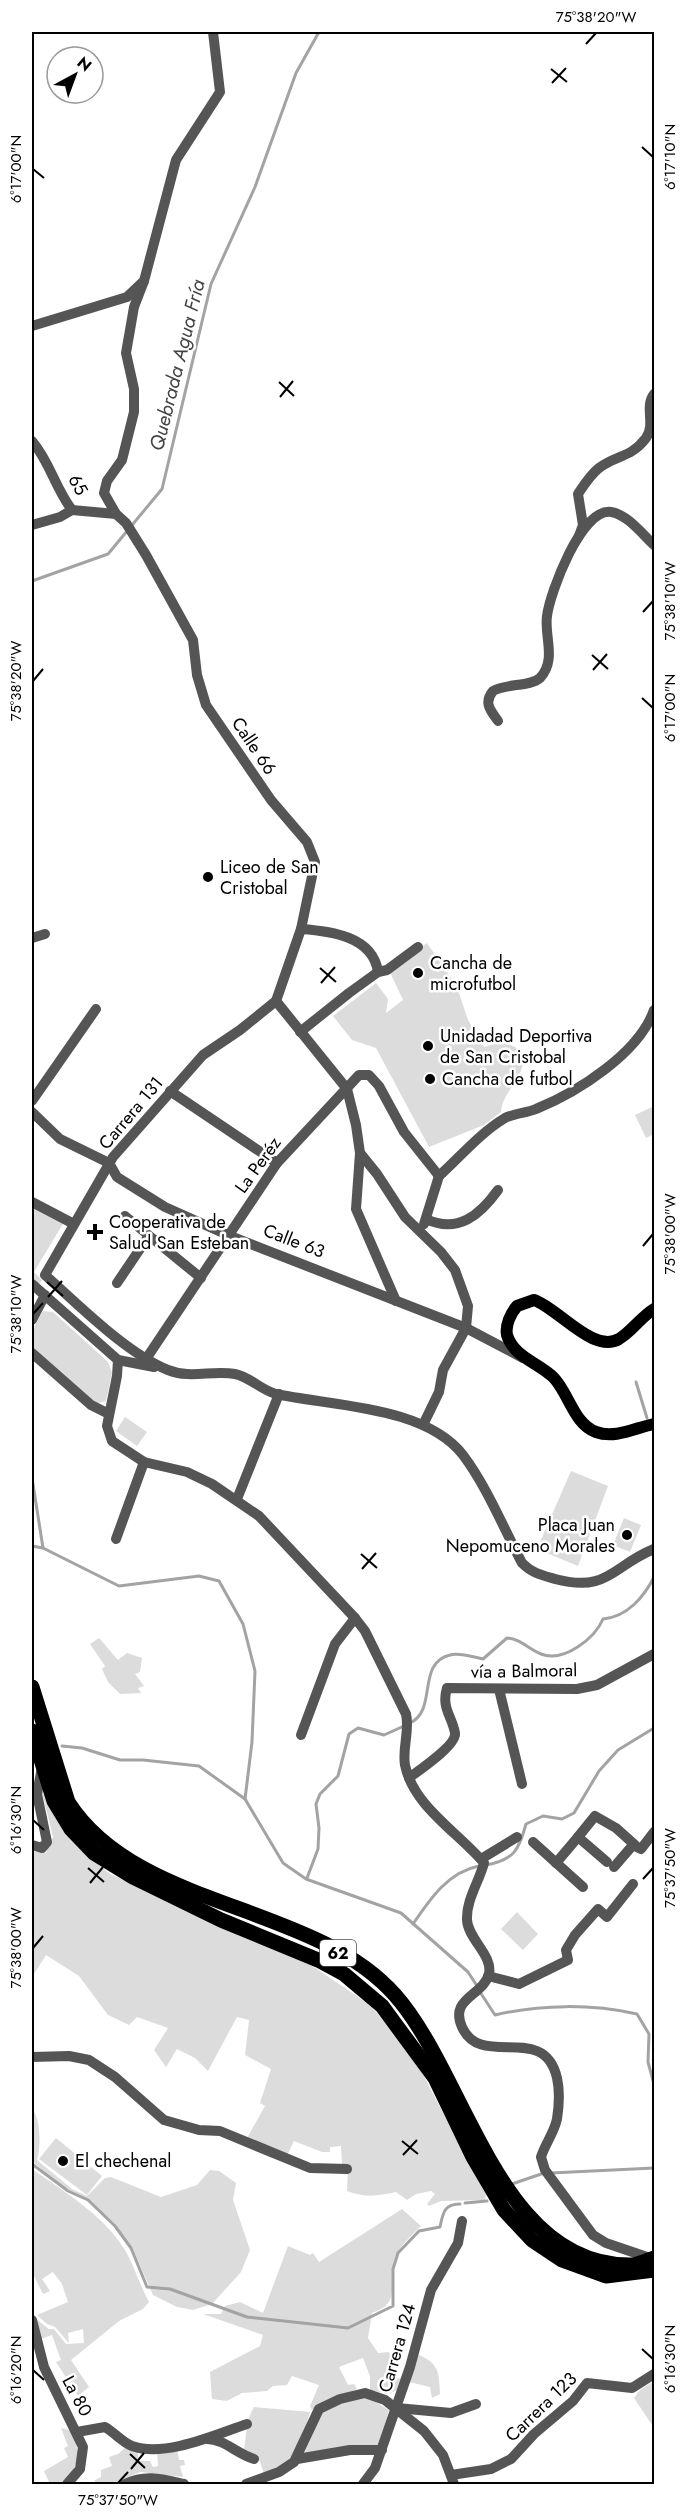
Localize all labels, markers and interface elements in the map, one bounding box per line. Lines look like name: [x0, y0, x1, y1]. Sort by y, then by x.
text: 75°38'20"W: [556, 6, 636, 28]
north arrow: [45, 45, 105, 105]
text: N: [72, 51, 97, 77]
text: 6°17'10"N: [659, 124, 681, 190]
text: 6°17'00"N: [5, 135, 27, 203]
water label: Quebrada Agua Fría: [142, 276, 213, 454]
street label: 65: [62, 470, 94, 500]
text: 75°38'10"W: [659, 561, 681, 640]
text: 75°38'20"W: [5, 641, 27, 721]
text: 6°17'00"N: [659, 674, 681, 742]
street label: Calle 66: [225, 712, 283, 780]
place label: Liceo de San Cristobal: [220, 854, 319, 901]
marker: Liceo de San Cristobal: [201, 870, 215, 884]
place label: Cancha de microfutbol: [430, 950, 516, 997]
marker: Cancha de microfutbol: [411, 966, 425, 980]
place label: Unidadad Deportiva de San Cristobal: [440, 1023, 592, 1070]
marker: Unidadad Deportiva de San Cristobal: [421, 1039, 435, 1053]
place label: Cancha de futbol: [442, 1066, 573, 1092]
street label: Carrera 131: [93, 1071, 169, 1155]
marker: Cancha de futbol: [423, 1072, 437, 1086]
street label: La Peréz: [229, 1131, 288, 1199]
text: 75°38'00"W: [659, 1193, 681, 1275]
place label: Cooperativa de Salud San Esteban: [109, 1209, 249, 1256]
street label: Calle 63: [259, 1217, 329, 1265]
marker: Cooperativa de Salud San Esteban: [86, 1223, 104, 1241]
text: 75°38'10"W: [5, 1274, 27, 1353]
place label: Placa Juan Nepomuceno Morales: [446, 1512, 615, 1559]
marker: Placa Juan Nepomuceno Morales: [620, 1528, 634, 1542]
street label: vía a Balmoral: [471, 1657, 577, 1685]
text: 6°16'30"N: [5, 1786, 27, 1854]
text: 75°37'50"W: [659, 1828, 681, 1908]
text: 75°38'00"W: [5, 1907, 27, 1989]
road number: 62: [320, 1940, 356, 1966]
place label: El chechenal: [75, 2148, 171, 2174]
marker: El chechenal: [56, 2154, 70, 2168]
street label: Carrera 124: [372, 2300, 422, 2396]
text: 6°16'30"N: [659, 2325, 681, 2393]
text: 6°16'20"N: [5, 2336, 27, 2404]
street label: Carrera 123: [499, 2366, 583, 2448]
street label: La 80: [55, 2371, 99, 2421]
text: 75°37'50"W: [78, 2489, 158, 2511]

